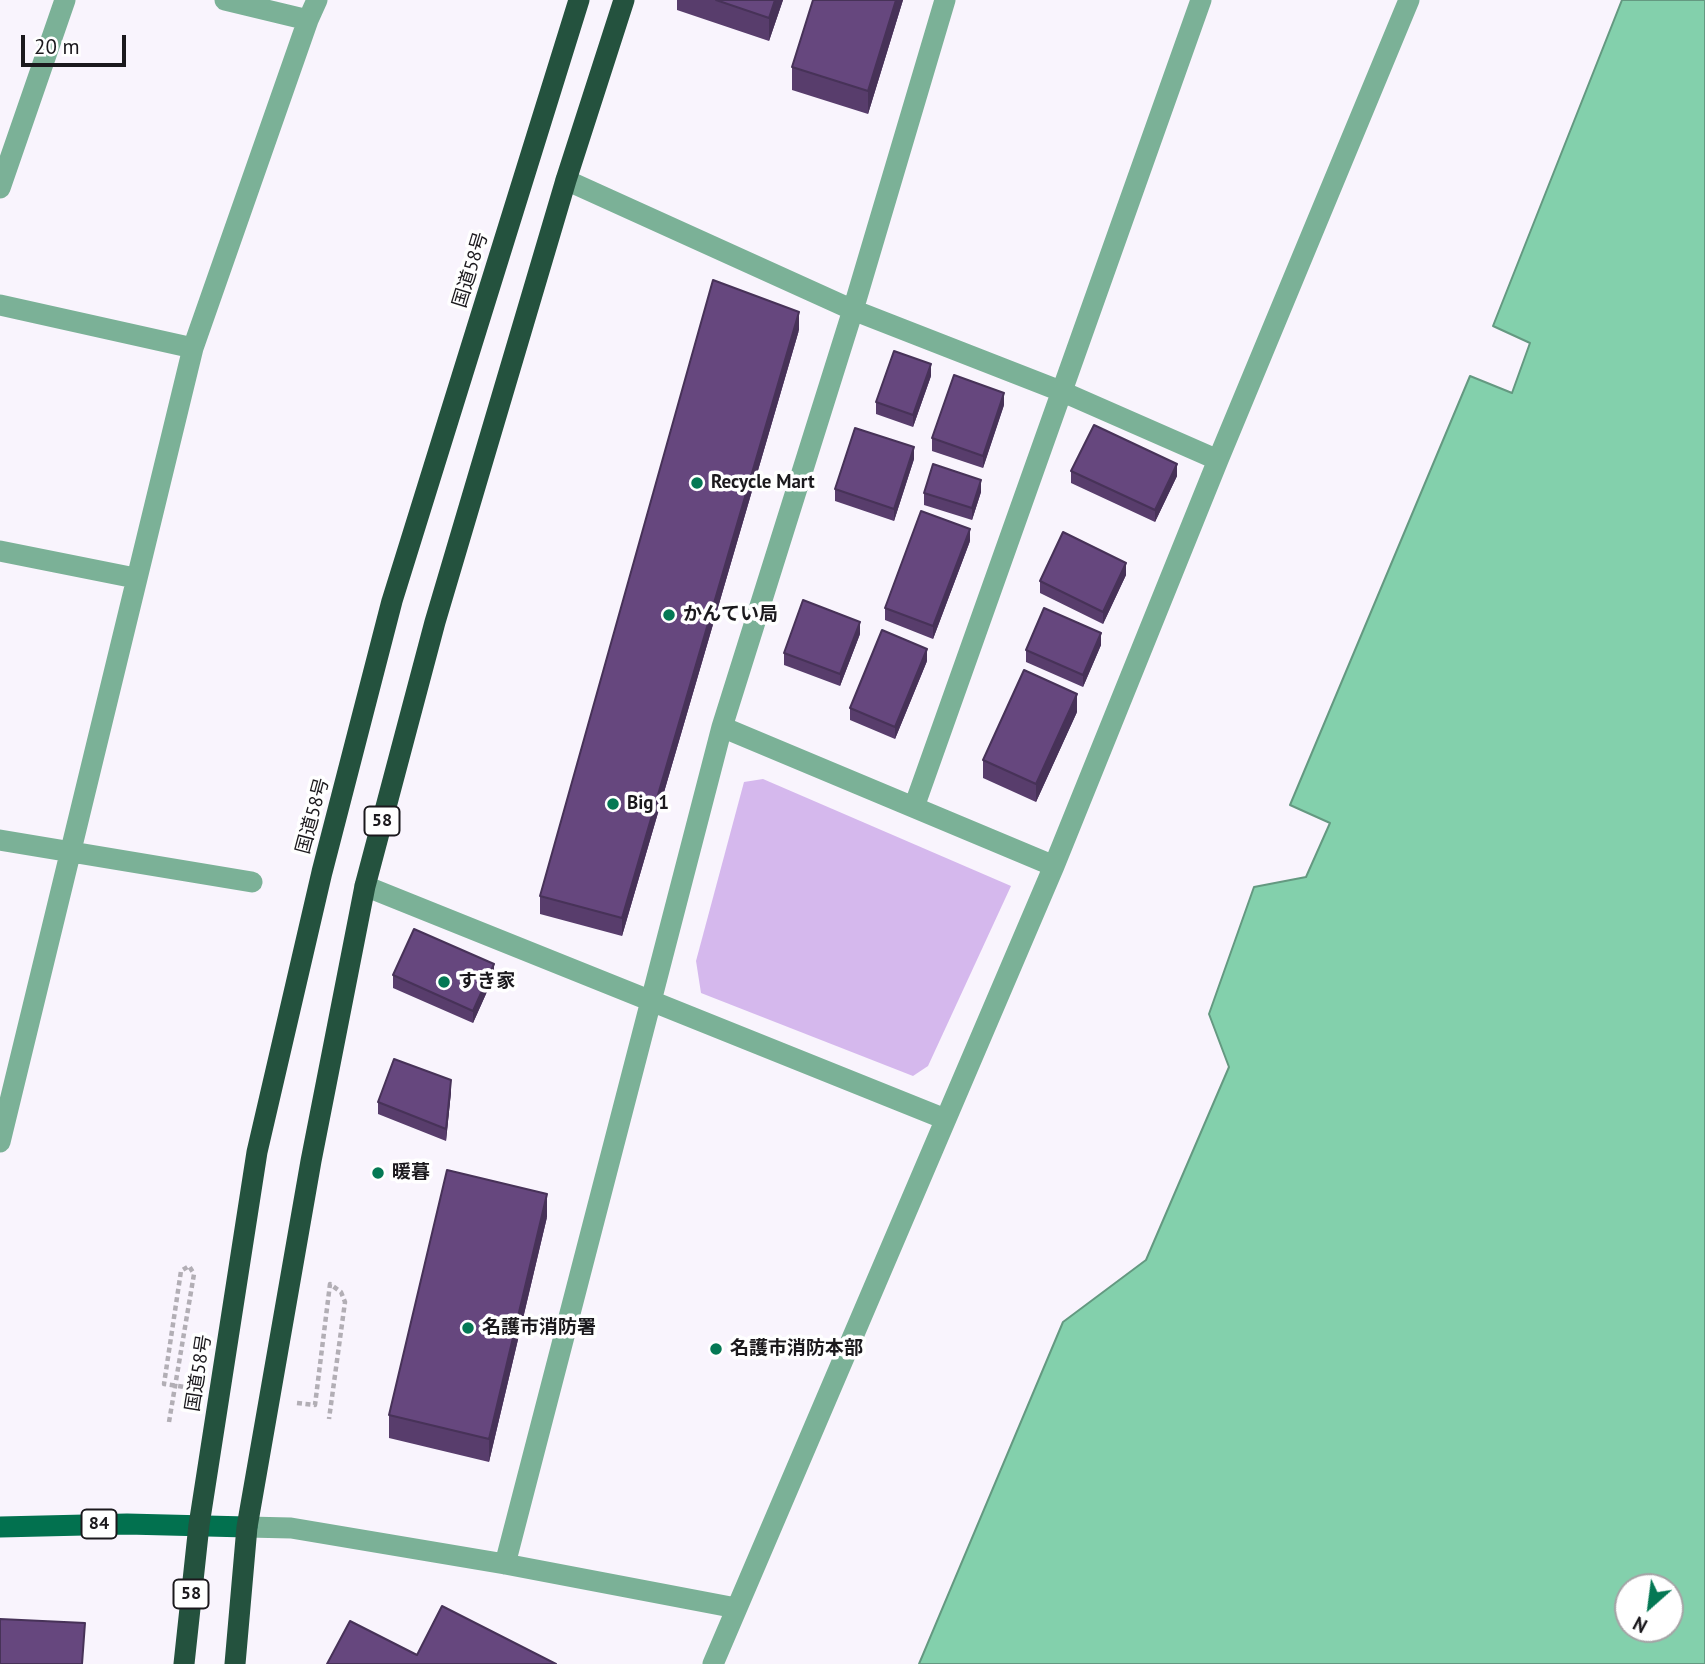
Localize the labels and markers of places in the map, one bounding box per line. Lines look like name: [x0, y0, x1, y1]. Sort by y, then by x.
place label: Recycle Mart: [711, 472, 815, 494]
marker: Recycle Mart: [689, 475, 705, 491]
place label: かんてい局: [683, 604, 778, 626]
marker: かんてい局: [661, 607, 677, 623]
place label: Big 1: [627, 793, 669, 815]
marker: Big 1: [605, 796, 621, 812]
place label: すき家: [458, 971, 515, 993]
marker: すき家: [436, 974, 452, 990]
place label: 暖暮: [392, 1162, 430, 1184]
marker: 暖暮: [370, 1165, 386, 1181]
place label: 名護市消防署: [482, 1317, 596, 1339]
marker: 名護市消防署: [460, 1320, 476, 1336]
place label: 名護市消防本部: [730, 1338, 863, 1360]
marker: 名護市消防本部: [708, 1341, 724, 1357]

